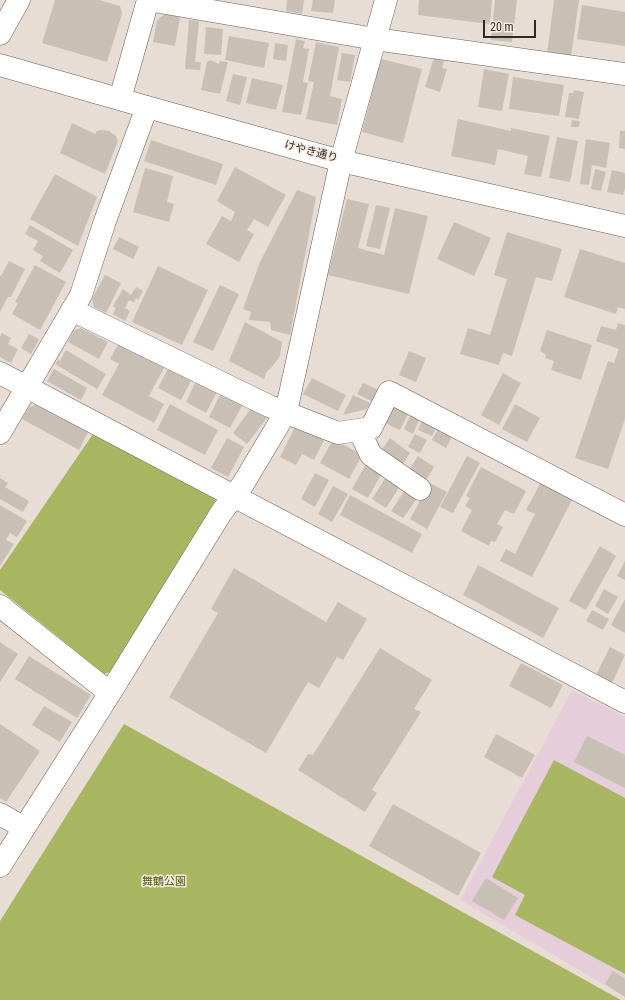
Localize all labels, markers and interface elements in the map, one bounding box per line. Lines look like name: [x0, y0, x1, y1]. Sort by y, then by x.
scale bar: [485, 12, 538, 38]
text: 20 m: [490, 20, 514, 34]
street label: けやき通り: [283, 139, 339, 165]
park label: 舞鶴公園: [142, 875, 186, 889]

